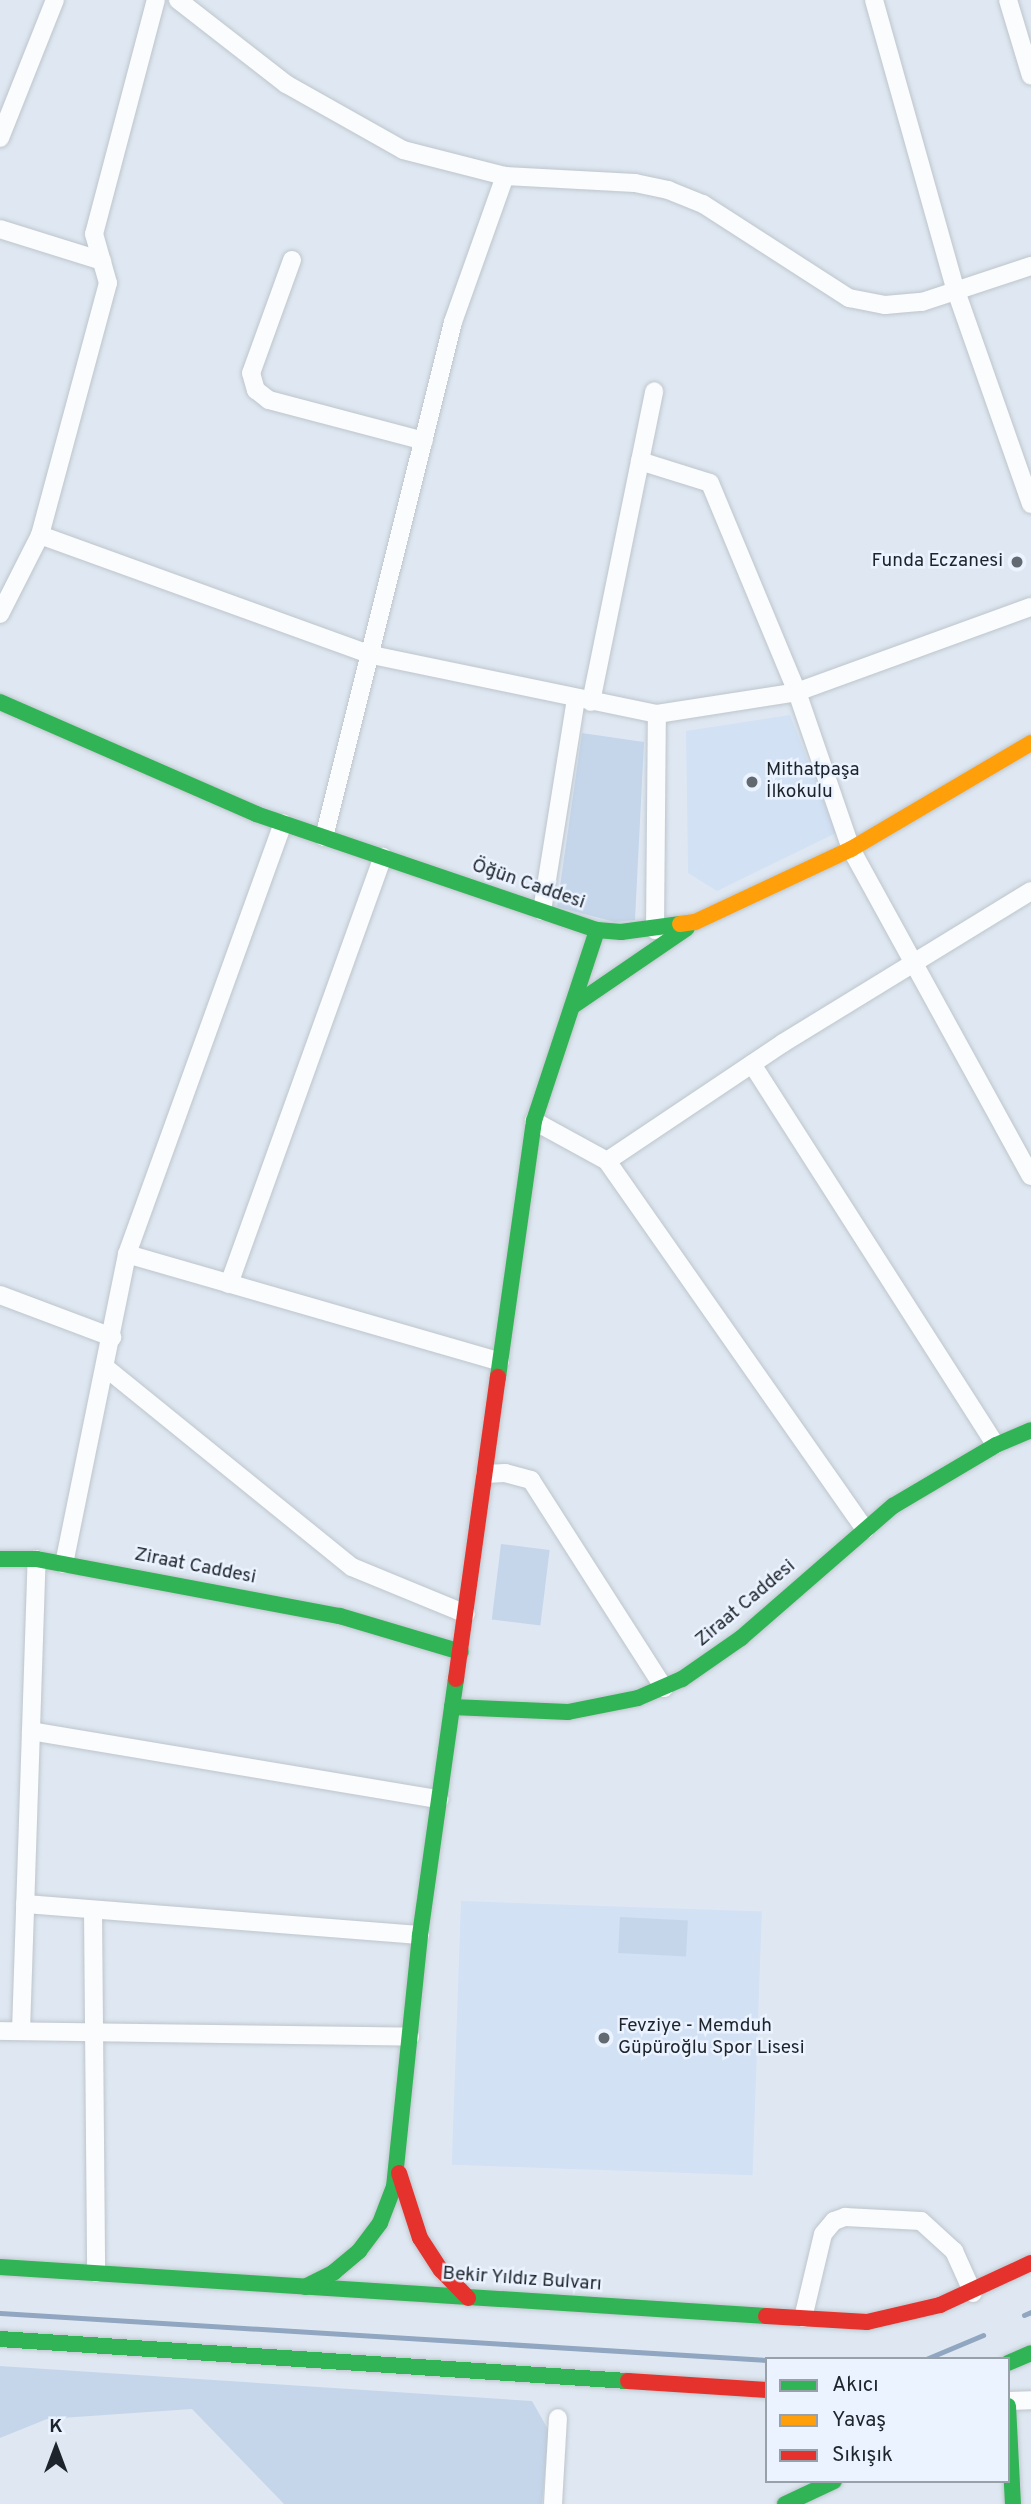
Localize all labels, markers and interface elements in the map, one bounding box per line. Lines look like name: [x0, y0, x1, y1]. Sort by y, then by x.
place label: Funda Eczanesi: [871, 551, 1003, 573]
marker: Funda Eczanesi: [1009, 554, 1025, 570]
place label: Mithatpaşa İlkokulu: [766, 760, 860, 804]
marker: Mithatpaşa İlkokulu: [744, 774, 760, 790]
street label: Öğün Caddesi: [468, 855, 588, 915]
street label: Ziraat Caddesi: [132, 1544, 258, 1590]
street label: Ziraat Caddesi: [691, 1556, 801, 1652]
place label: Fevziye - Memduh Güpüroğlu Spor Lisesi: [618, 2016, 805, 2060]
marker: Fevziye - Memduh Güpüroğlu Spor Lisesi: [596, 2030, 612, 2046]
street label: Bekir Yıldız Bulvarı: [441, 2263, 603, 2297]
legend: [765, 2357, 1010, 2483]
text: Akıcı: [832, 2372, 879, 2399]
text: Yavaş: [832, 2407, 886, 2434]
north arrow: [21, 2413, 91, 2483]
text: K: [49, 2415, 63, 2439]
text: Sıkışık: [832, 2442, 893, 2469]

